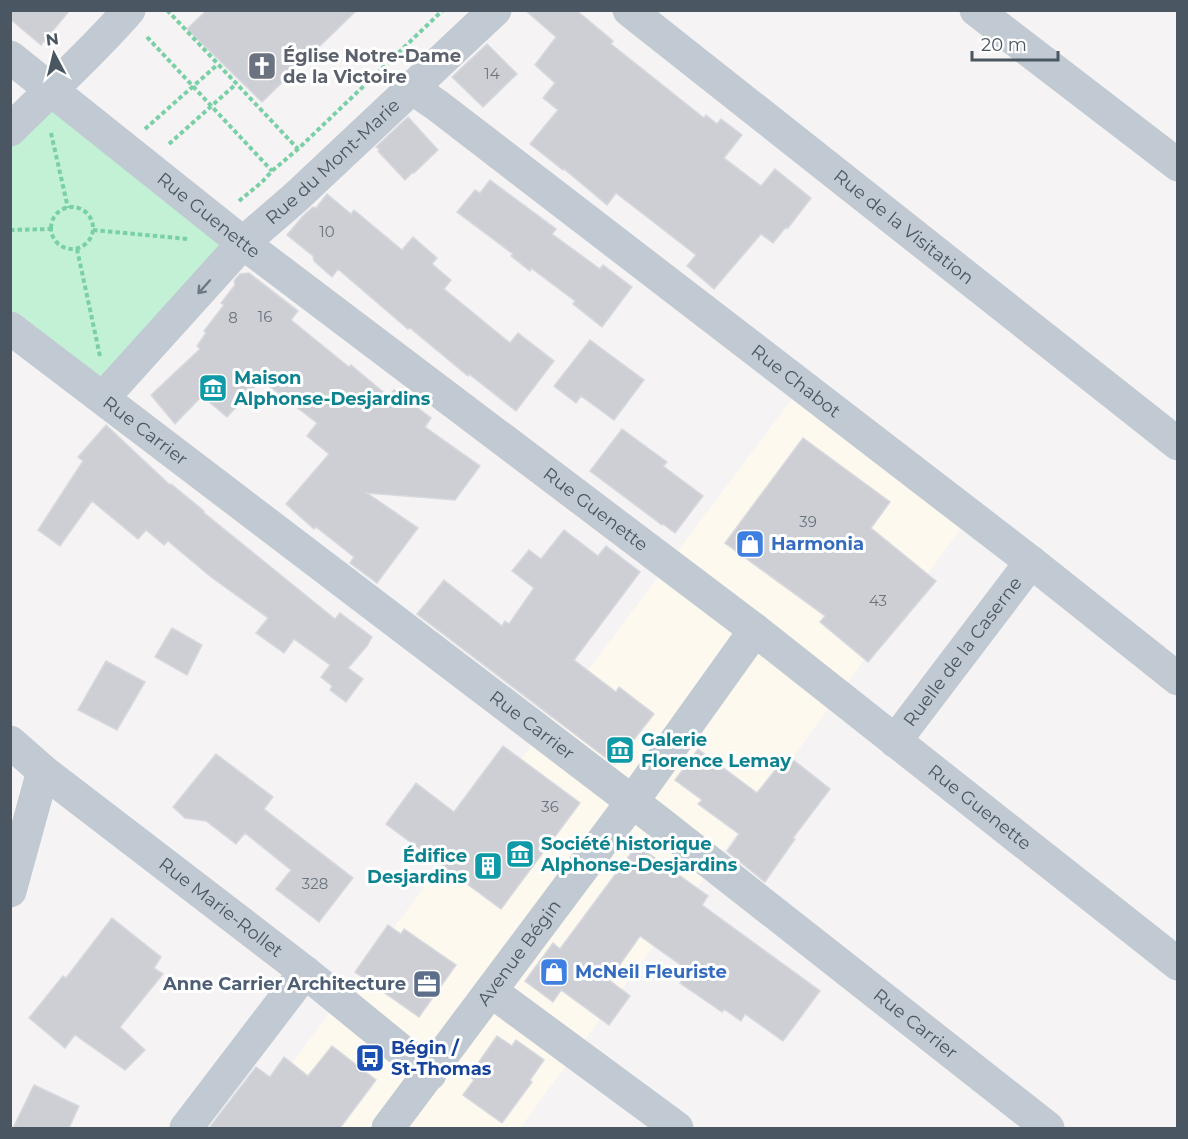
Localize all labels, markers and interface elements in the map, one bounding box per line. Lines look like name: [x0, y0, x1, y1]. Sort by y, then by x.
north arrow: [24, 24, 84, 84]
scale bar: [972, 24, 1058, 62]
text: N: [45, 29, 60, 50]
text: 20 m: [981, 34, 1027, 56]
place label: Église Notre-Dame de la Victoire: [283, 45, 461, 88]
church icon: Église Notre-Dame de la Victoire: [246, 50, 278, 82]
house number: 14: [484, 64, 500, 83]
street label: Rue du Mont-Marie: [261, 94, 405, 229]
street label: Rue de la Visitation: [829, 165, 978, 289]
street label: Rue Guenette: [153, 168, 265, 263]
house number: 10: [319, 222, 335, 241]
one-way arrow: [197, 279, 211, 294]
house number: 16: [258, 307, 272, 326]
house number: 8: [228, 308, 238, 327]
street label: Rue Chabot: [747, 340, 845, 423]
place label: Maison Alphonse-Desjardins: [233, 367, 431, 410]
museum icon: Maison Alphonse-Desjardins: [197, 372, 229, 404]
street label: Rue Carrier: [98, 392, 192, 470]
street label: Rue Guenette: [539, 463, 652, 556]
house number: 39: [799, 512, 817, 531]
shop icon: Harmonia: [734, 528, 766, 560]
place label: Harmonia: [771, 533, 864, 555]
street label: Ruelle de la Caserne: [899, 572, 1027, 731]
house number: 43: [869, 591, 887, 610]
street label: Rue Carrier: [485, 686, 579, 765]
place label: Galerie Florence Lemay: [641, 729, 791, 772]
museum icon: Galerie Florence Lemay: [604, 734, 636, 766]
street label: Rue Guenette: [923, 760, 1036, 855]
house number: 36: [541, 797, 559, 816]
place label: Société historique Alphonse-Desjardins: [540, 833, 738, 876]
museum icon: Société historique Alphonse-Desjardins: [504, 838, 536, 870]
place label: Édifice Desjardins: [367, 845, 467, 888]
building icon: Édifice Desjardins: [472, 850, 504, 882]
street label: Rue Marie-Rollet: [154, 853, 287, 962]
house number: 328: [302, 874, 328, 893]
street label: Avenue Bégin: [473, 895, 566, 1010]
shop icon: McNeil Fleuriste: [538, 956, 570, 988]
place label: McNeil Fleuriste: [575, 961, 727, 983]
office icon: Anne Carrier Architecture: [411, 968, 443, 1000]
place label: Anne Carrier Architecture: [162, 973, 406, 995]
street label: Rue Carrier: [869, 984, 962, 1064]
place label: Bégin / St-Thomas: [391, 1037, 492, 1080]
bus stop icon: Bégin / St-Thomas: [354, 1042, 386, 1074]

